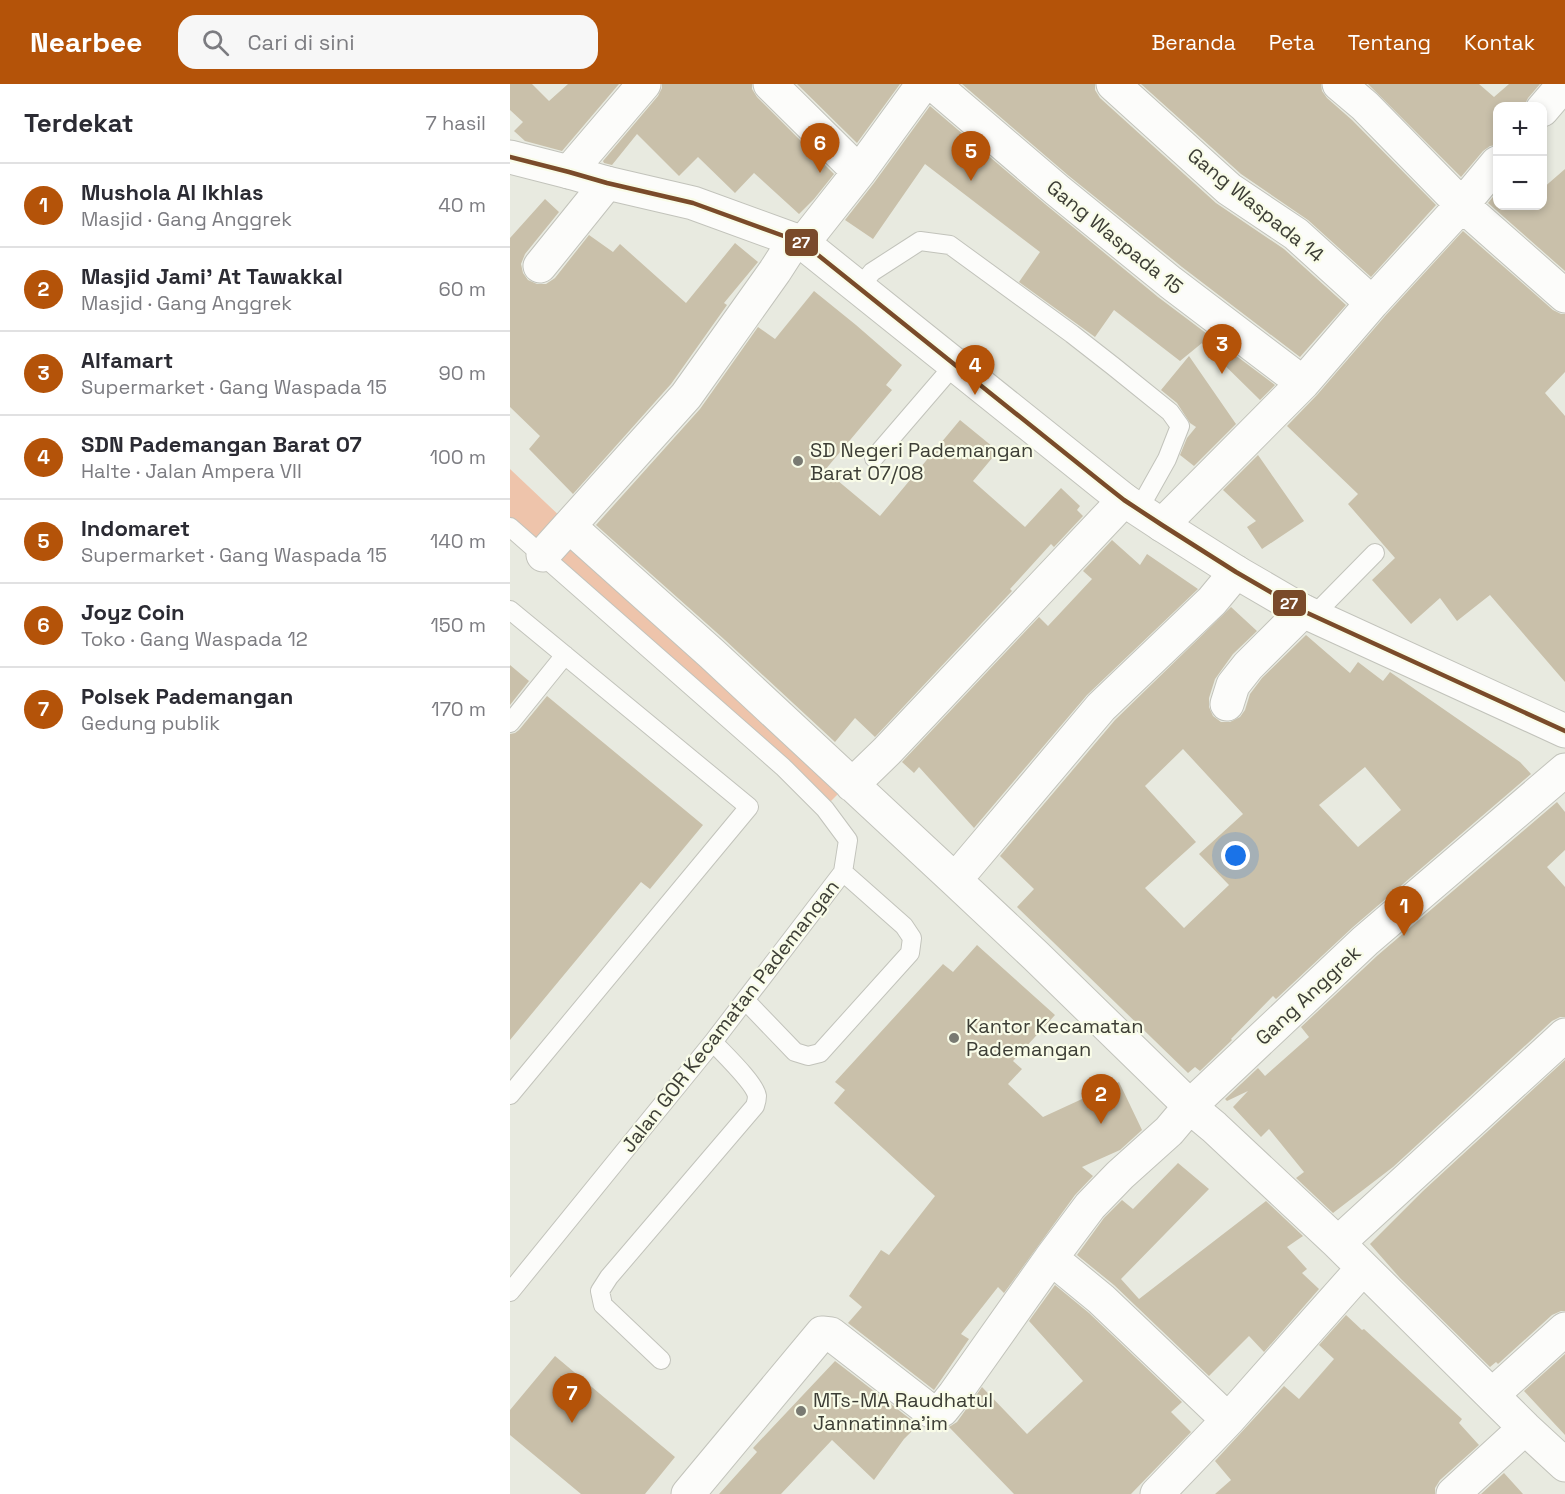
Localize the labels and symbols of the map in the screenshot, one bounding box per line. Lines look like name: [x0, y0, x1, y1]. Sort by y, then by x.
pin: 6: [800, 124, 840, 173]
pin: 5: [952, 132, 990, 181]
street label: Gang Waspada 14: [1182, 142, 1330, 268]
street label: Gang Waspada 15: [1042, 174, 1188, 300]
line badge: 27: [784, 228, 819, 257]
text: 27: [792, 232, 810, 253]
pin: 3: [1202, 324, 1242, 374]
pin: 4: [956, 346, 994, 395]
place label: SD Negeri Pademangan Barat 07/08: [810, 437, 1033, 486]
marker: SD Negeri Pademangan Barat 07/08: [791, 454, 805, 468]
line badge: 27: [1272, 589, 1307, 617]
text: 27: [1280, 593, 1298, 614]
your location: [1221, 841, 1250, 870]
street label: Jalan GOR Kecamatan Pademangan: [615, 874, 845, 1158]
pin: 1: [1384, 886, 1424, 936]
street label: Gang Anggrek: [1250, 939, 1366, 1051]
place label: Kantor Kecamatan Pademangan: [966, 1013, 1144, 1062]
marker: Kantor Kecamatan Pademangan: [947, 1031, 961, 1045]
pin: 2: [1082, 1074, 1120, 1124]
pin: 7: [552, 1374, 592, 1423]
place label: MTs-MA Raudhatul Jannatinna'im: [813, 1387, 993, 1436]
marker: MTs-MA Raudhatul Jannatinna'im: [794, 1404, 808, 1418]

